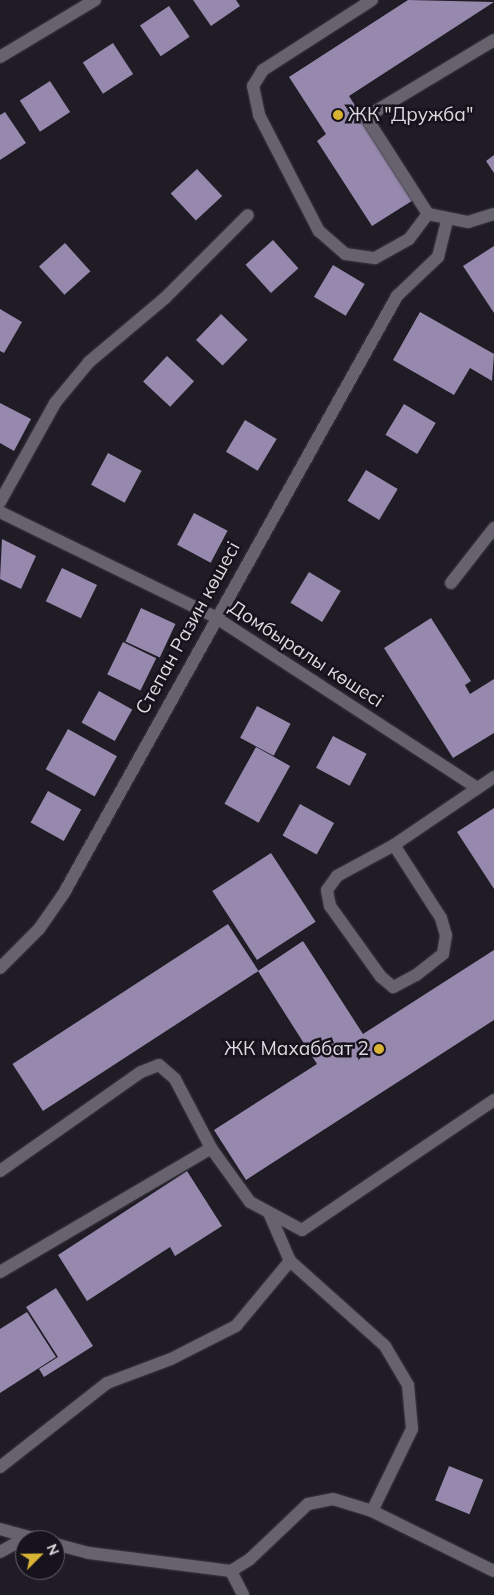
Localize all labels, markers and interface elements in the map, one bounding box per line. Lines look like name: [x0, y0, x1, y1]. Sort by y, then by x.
place label: ЖК "Дружба": [348, 104, 473, 126]
marker: ЖК "Дружба": [332, 109, 344, 121]
street label: Степан Разин көшесі: [131, 538, 245, 718]
street label: Домбыралы көшесі: [225, 596, 387, 712]
place label: ЖК Махаббат 2: [224, 1038, 369, 1060]
marker: ЖК Махаббат 2: [373, 1043, 385, 1055]
north arrow: [15, 1530, 65, 1580]
text: N: [43, 1541, 63, 1558]

